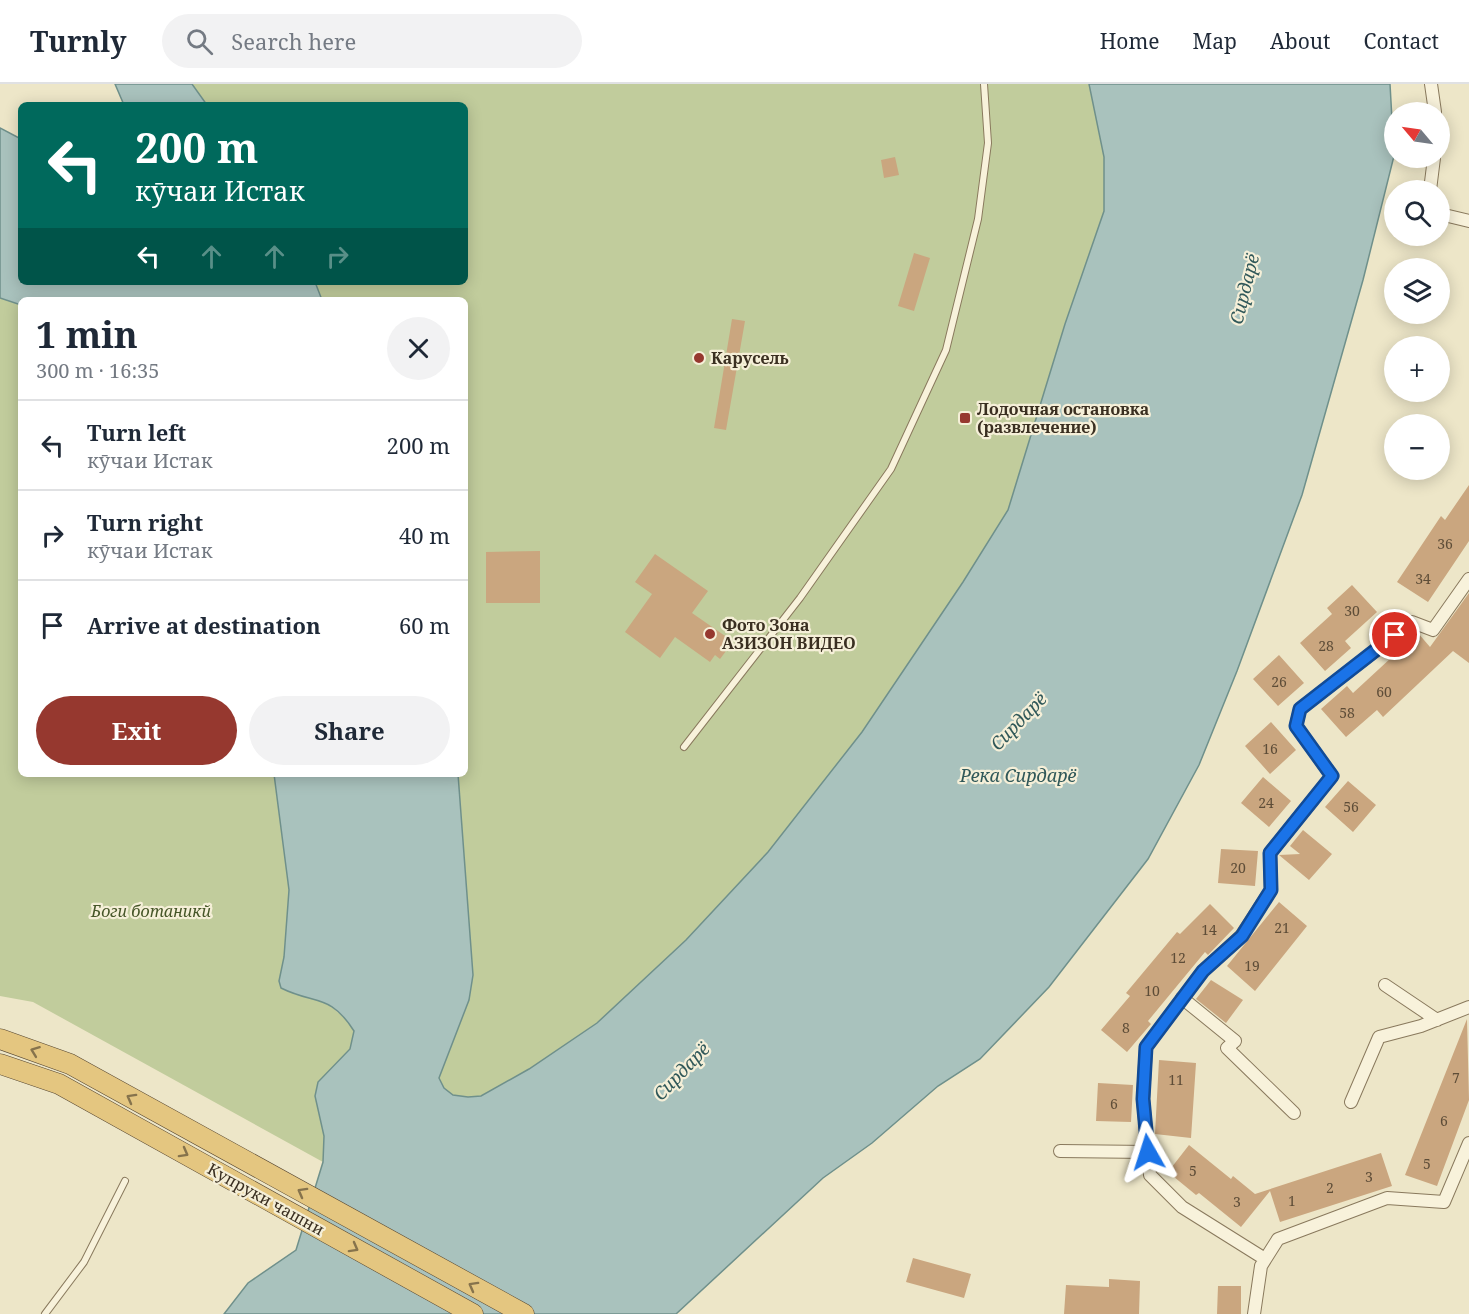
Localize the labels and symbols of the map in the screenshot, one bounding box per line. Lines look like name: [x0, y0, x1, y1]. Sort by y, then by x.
north arrow: [1384, 102, 1450, 168]
water label: Сирдарё: [1224, 251, 1264, 327]
place label: Карусель: [711, 347, 789, 369]
marker: Карусель: [692, 351, 706, 365]
place label: Лодочная остановка (развлечение): [977, 398, 1149, 438]
marker: Лодочная остановка (развлечение): [958, 411, 972, 425]
house number: 36: [1437, 534, 1453, 553]
house number: 34: [1415, 569, 1431, 588]
house number: 30: [1344, 601, 1360, 620]
pin: [1369, 609, 1420, 660]
place label: Фото Зона АЗИЗОН ВИДЕО: [722, 614, 856, 654]
marker: Фото Зона АЗИЗОН ВИДЕО: [703, 627, 717, 641]
house number: 28: [1318, 636, 1334, 655]
house number: 26: [1271, 672, 1287, 691]
house number: 60: [1376, 682, 1392, 701]
water label: Сирдарё: [984, 687, 1052, 755]
house number: 58: [1339, 703, 1355, 722]
house number: 16: [1262, 739, 1278, 758]
water label: Река Сирдарё: [959, 763, 1076, 787]
house number: 24: [1258, 793, 1274, 812]
house number: 56: [1343, 797, 1359, 816]
house number: 20: [1230, 858, 1246, 877]
park label: Боги ботаникй: [90, 900, 211, 922]
house number: 21: [1274, 918, 1290, 937]
house number: 14: [1201, 920, 1217, 939]
house number: 12: [1170, 948, 1186, 967]
house number: 19: [1244, 956, 1260, 975]
house number: 10: [1144, 981, 1160, 1000]
house number: 8: [1122, 1018, 1130, 1037]
water label: Сирдарё: [647, 1037, 715, 1105]
one-way arrow: [30, 1046, 41, 1059]
house number: 7: [1452, 1068, 1460, 1087]
house number: 11: [1168, 1070, 1184, 1089]
one-way arrow: [127, 1094, 137, 1105]
house number: 6: [1110, 1094, 1118, 1113]
house number: 6: [1440, 1111, 1448, 1130]
position arrow: [1116, 1120, 1180, 1184]
one-way arrow: [178, 1146, 188, 1157]
house number: 5: [1423, 1154, 1431, 1173]
street label: Купруки чашни: [204, 1158, 329, 1240]
house number: 5: [1189, 1161, 1197, 1180]
house number: 3: [1365, 1167, 1373, 1186]
house number: 2: [1326, 1178, 1334, 1197]
one-way arrow: [298, 1188, 308, 1199]
house number: 1: [1288, 1191, 1296, 1210]
house number: 3: [1233, 1192, 1241, 1211]
one-way arrow: [348, 1241, 359, 1252]
one-way arrow: [469, 1282, 479, 1293]

